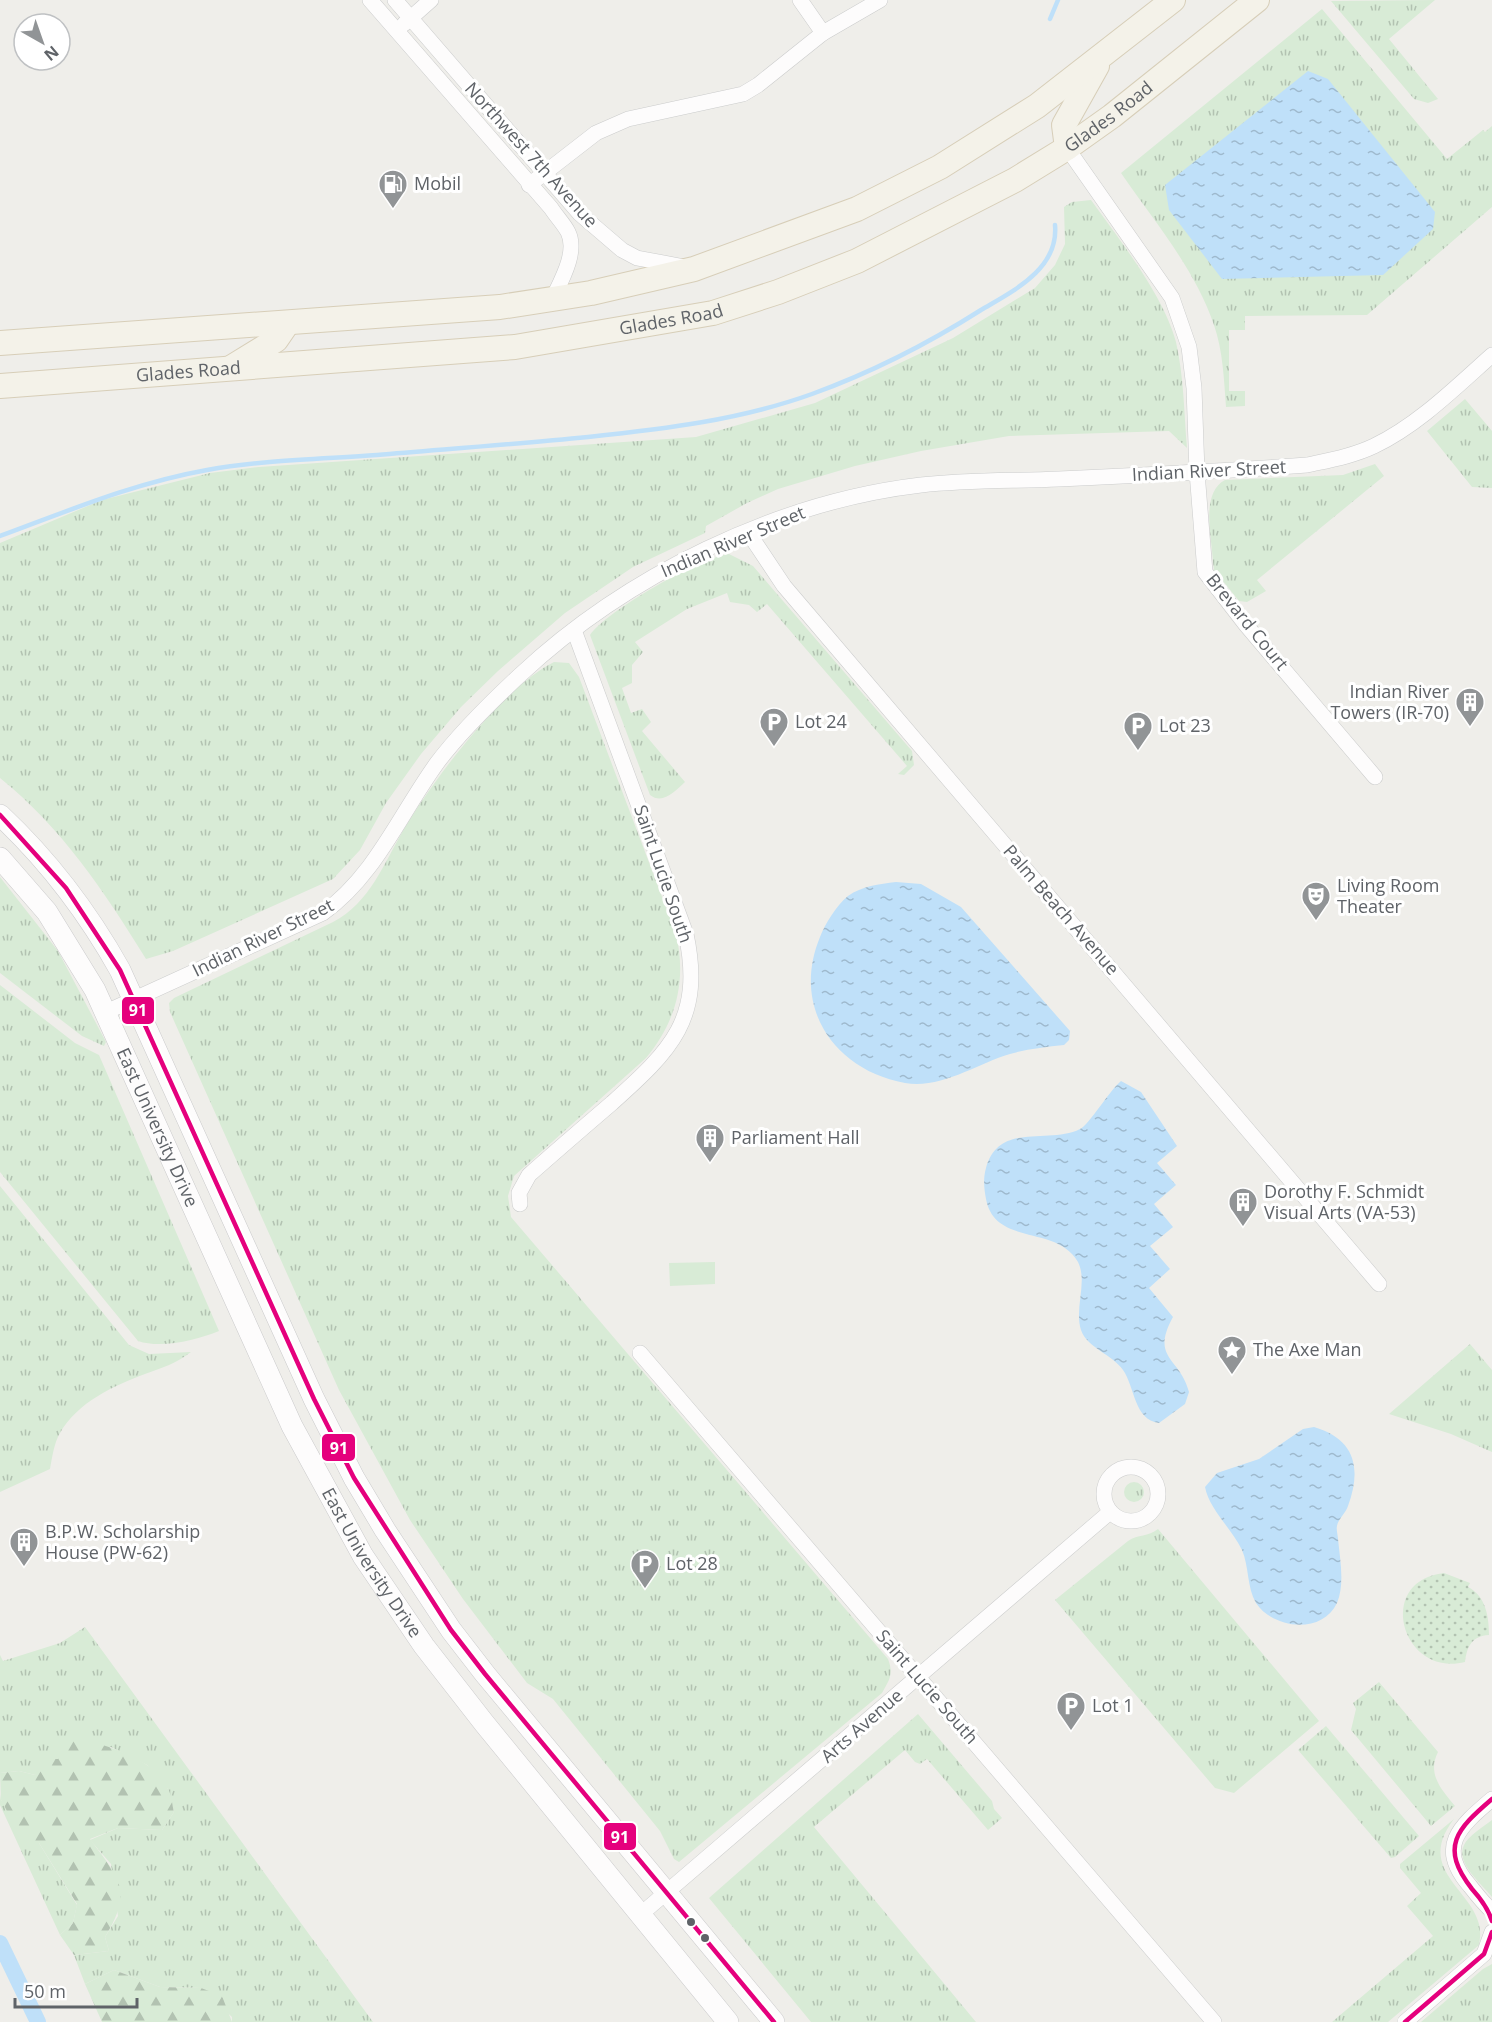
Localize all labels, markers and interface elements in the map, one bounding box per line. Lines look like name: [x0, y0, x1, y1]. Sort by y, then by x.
north arrow: [12, 12, 72, 72]
text: N: [40, 41, 64, 66]
street label: Glades Road: [1059, 75, 1157, 157]
street label: Northwest 7th Avenue: [460, 76, 604, 232]
fuel station icon: Mobil: [377, 168, 409, 210]
place label: Mobil: [414, 171, 461, 195]
street label: Glades Road: [617, 298, 726, 340]
street label: Glades Road: [135, 355, 242, 387]
street label: Indian River Street: [1131, 454, 1287, 486]
street label: Indian River Street: [657, 500, 808, 582]
street label: Brevard Court: [1201, 568, 1294, 675]
place label: Indian River Towers (IR-70): [1330, 679, 1450, 724]
building icon: Indian River Towers (IR-70): [1454, 686, 1486, 728]
parking icon: Lot 24: [758, 706, 790, 748]
place label: Lot 24: [795, 709, 847, 733]
parking icon: Lot 23: [1122, 710, 1154, 752]
place label: Lot 23: [1159, 713, 1211, 737]
street label: Saint Lucie South: [629, 802, 699, 946]
street label: Palm Beach Avenue: [998, 839, 1125, 980]
place label: Living Room Theater: [1337, 873, 1439, 918]
theatre icon: Living Room Theater: [1300, 880, 1332, 922]
street label: Indian River Street: [188, 892, 337, 982]
line badge: 91: [121, 996, 155, 1025]
text: 91: [129, 999, 147, 1021]
street label: East University Drive: [112, 1044, 204, 1210]
building icon: Parliament Hall: [694, 1122, 726, 1164]
place label: Parliament Hall: [731, 1125, 860, 1149]
place label: Dorothy F. Schmidt Visual Arts (VA-53): [1264, 1179, 1424, 1224]
building icon: Dorothy F. Schmidt Visual Arts (VA-53): [1227, 1186, 1259, 1228]
place icon: The Axe Man: [1216, 1334, 1248, 1376]
place label: The Axe Man: [1253, 1337, 1362, 1361]
line badge: 91: [321, 1433, 356, 1462]
text: 91: [330, 1437, 348, 1459]
street label: East University Drive: [317, 1483, 428, 1642]
place label: B.P.W. Scholarship House (PW-62): [45, 1519, 200, 1564]
building icon: B.P.W. Scholarship House (PW-62): [8, 1526, 40, 1568]
parking icon: Lot 28: [629, 1548, 661, 1590]
place label: Lot 28: [666, 1551, 718, 1575]
street label: Saint Lucie South: [871, 1624, 984, 1749]
street label: Arts Avenue: [815, 1683, 907, 1767]
parking icon: Lot 1: [1055, 1690, 1087, 1732]
place label: Lot 1: [1092, 1693, 1134, 1717]
line badge: 91: [603, 1822, 637, 1851]
text: 91: [611, 1826, 629, 1848]
unlabelled marker: [685, 1916, 697, 1928]
unlabelled marker: [699, 1932, 711, 1944]
scale bar: [15, 1971, 136, 2009]
text: 50 m: [24, 1979, 66, 2003]

